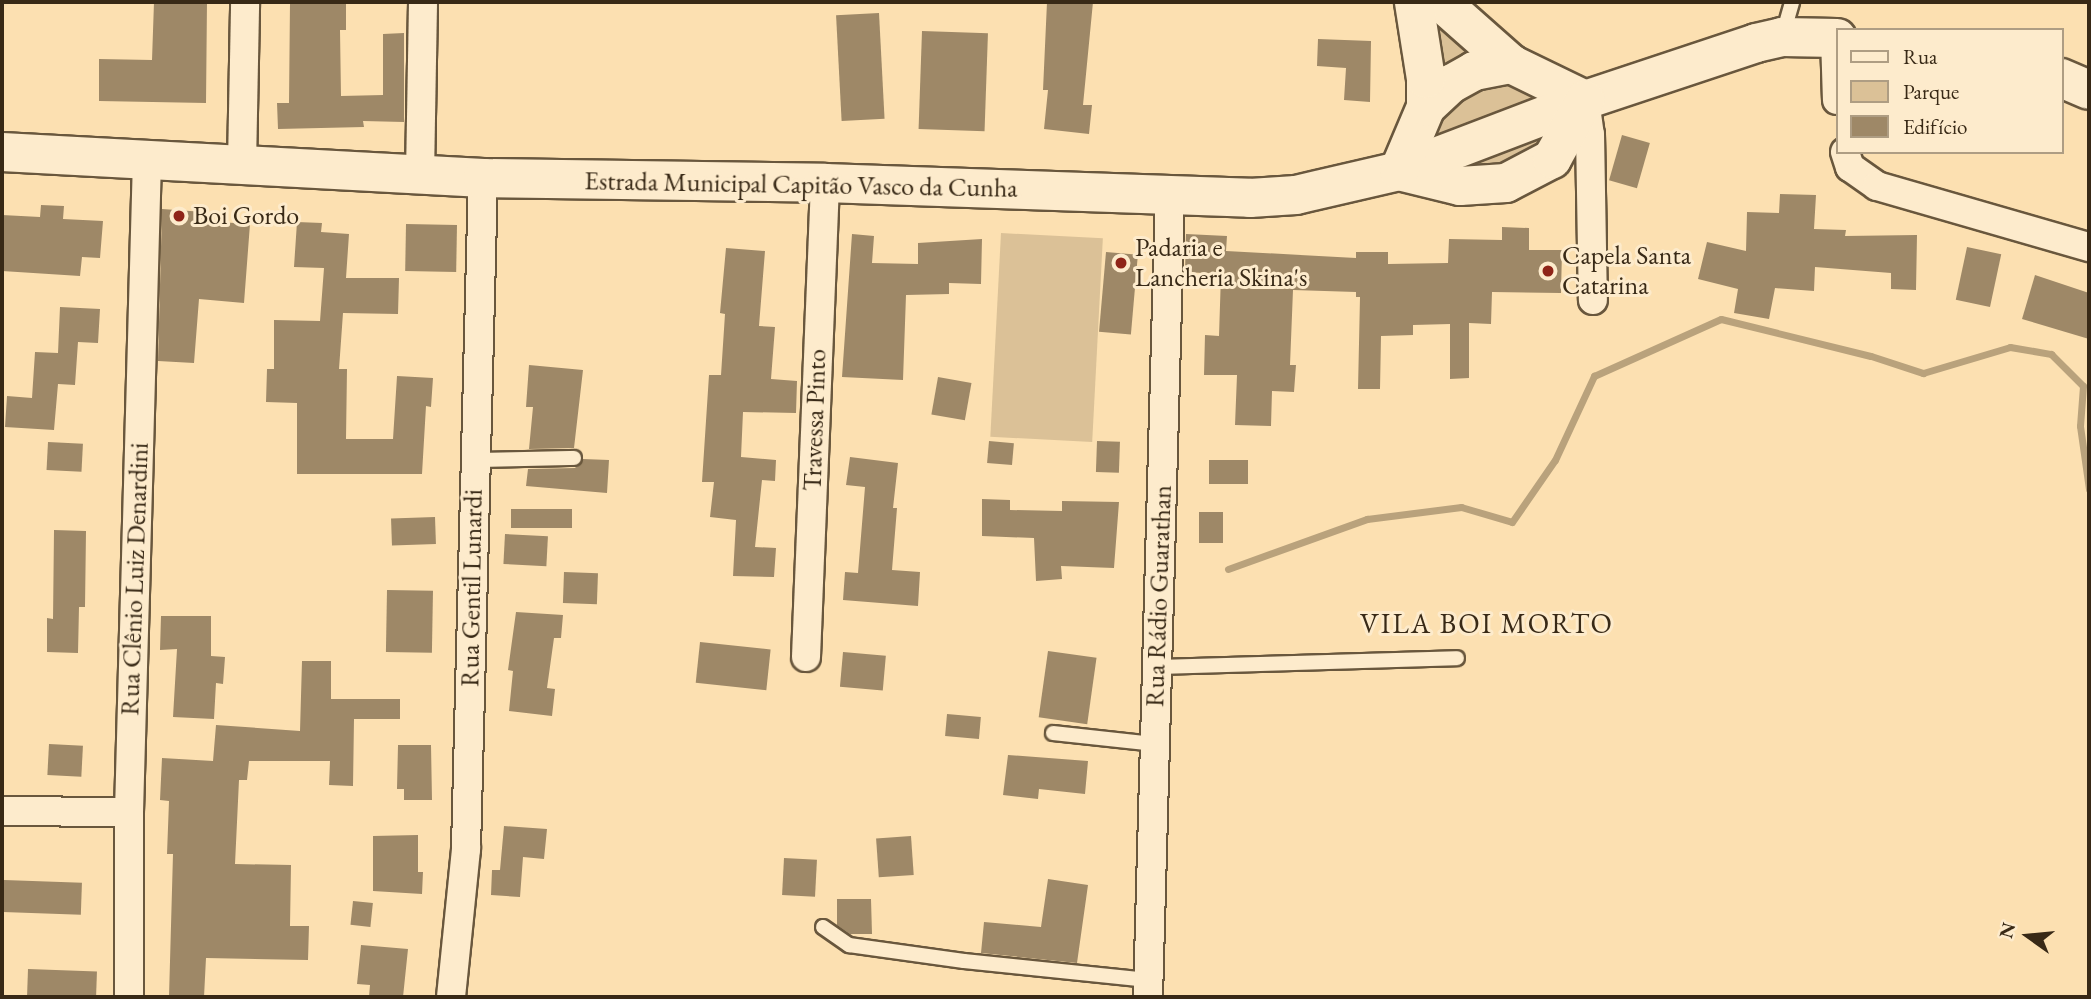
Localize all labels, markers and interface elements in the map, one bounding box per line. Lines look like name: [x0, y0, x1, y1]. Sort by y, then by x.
legend: [1836, 28, 2063, 154]
text: Rua: [1903, 43, 1937, 70]
text: Parque: [1903, 78, 1959, 105]
text: Edifício: [1903, 113, 1967, 140]
street label: Estrada Municipal Capitão Vasco da Cunha: [584, 166, 1018, 204]
place label: Boi Gordo: [193, 200, 299, 232]
marker: Boi Gordo: [171, 208, 187, 224]
place label: Padaria e Lancheria Skina's: [1135, 232, 1307, 294]
place label: Capela Santa Catarina: [1562, 240, 1691, 302]
marker: Padaria e Lancheria Skina's: [1113, 255, 1129, 271]
marker: Capela Santa Catarina: [1540, 263, 1556, 279]
street label: Travessa Pinto: [797, 348, 833, 492]
street label: Rua Clênio Luiz Denardini: [115, 442, 155, 716]
street label: Rua Rádio Guarathan: [1140, 484, 1178, 708]
street label: Rua Gentil Lunardi: [455, 489, 489, 687]
district label: VILA BOI MORTO: [1362, 606, 1612, 640]
north arrow: [1993, 901, 2063, 971]
text: N: [1993, 920, 2021, 941]

